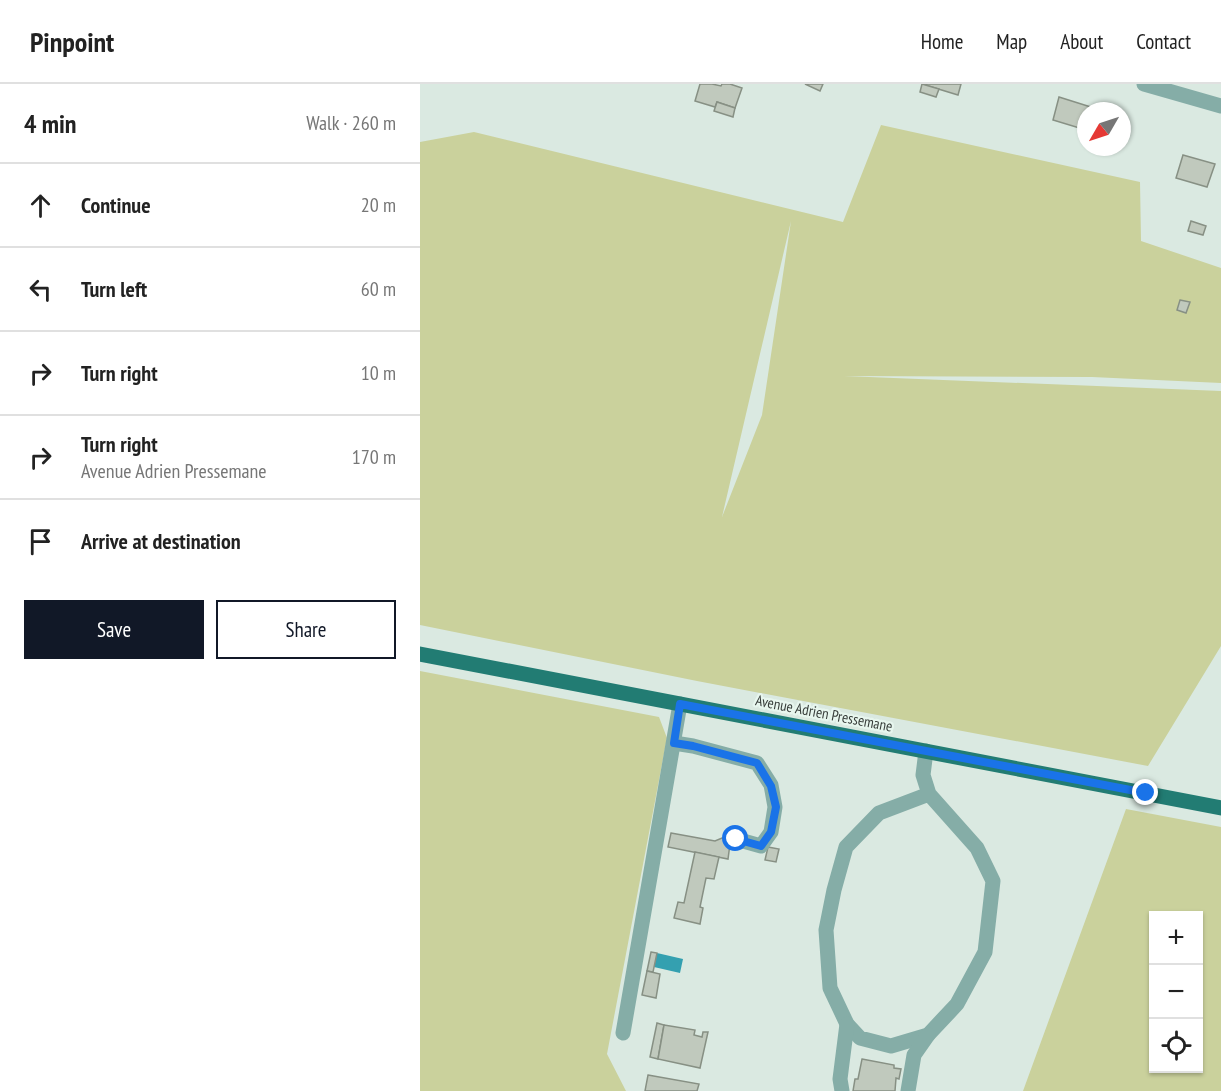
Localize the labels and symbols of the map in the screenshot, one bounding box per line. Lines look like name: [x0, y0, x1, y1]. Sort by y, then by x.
north arrow: [1077, 102, 1131, 156]
street label: Avenue Adrien Pressemane: [754, 690, 894, 736]
route end: [1132, 779, 1158, 805]
route start: [722, 825, 748, 851]

